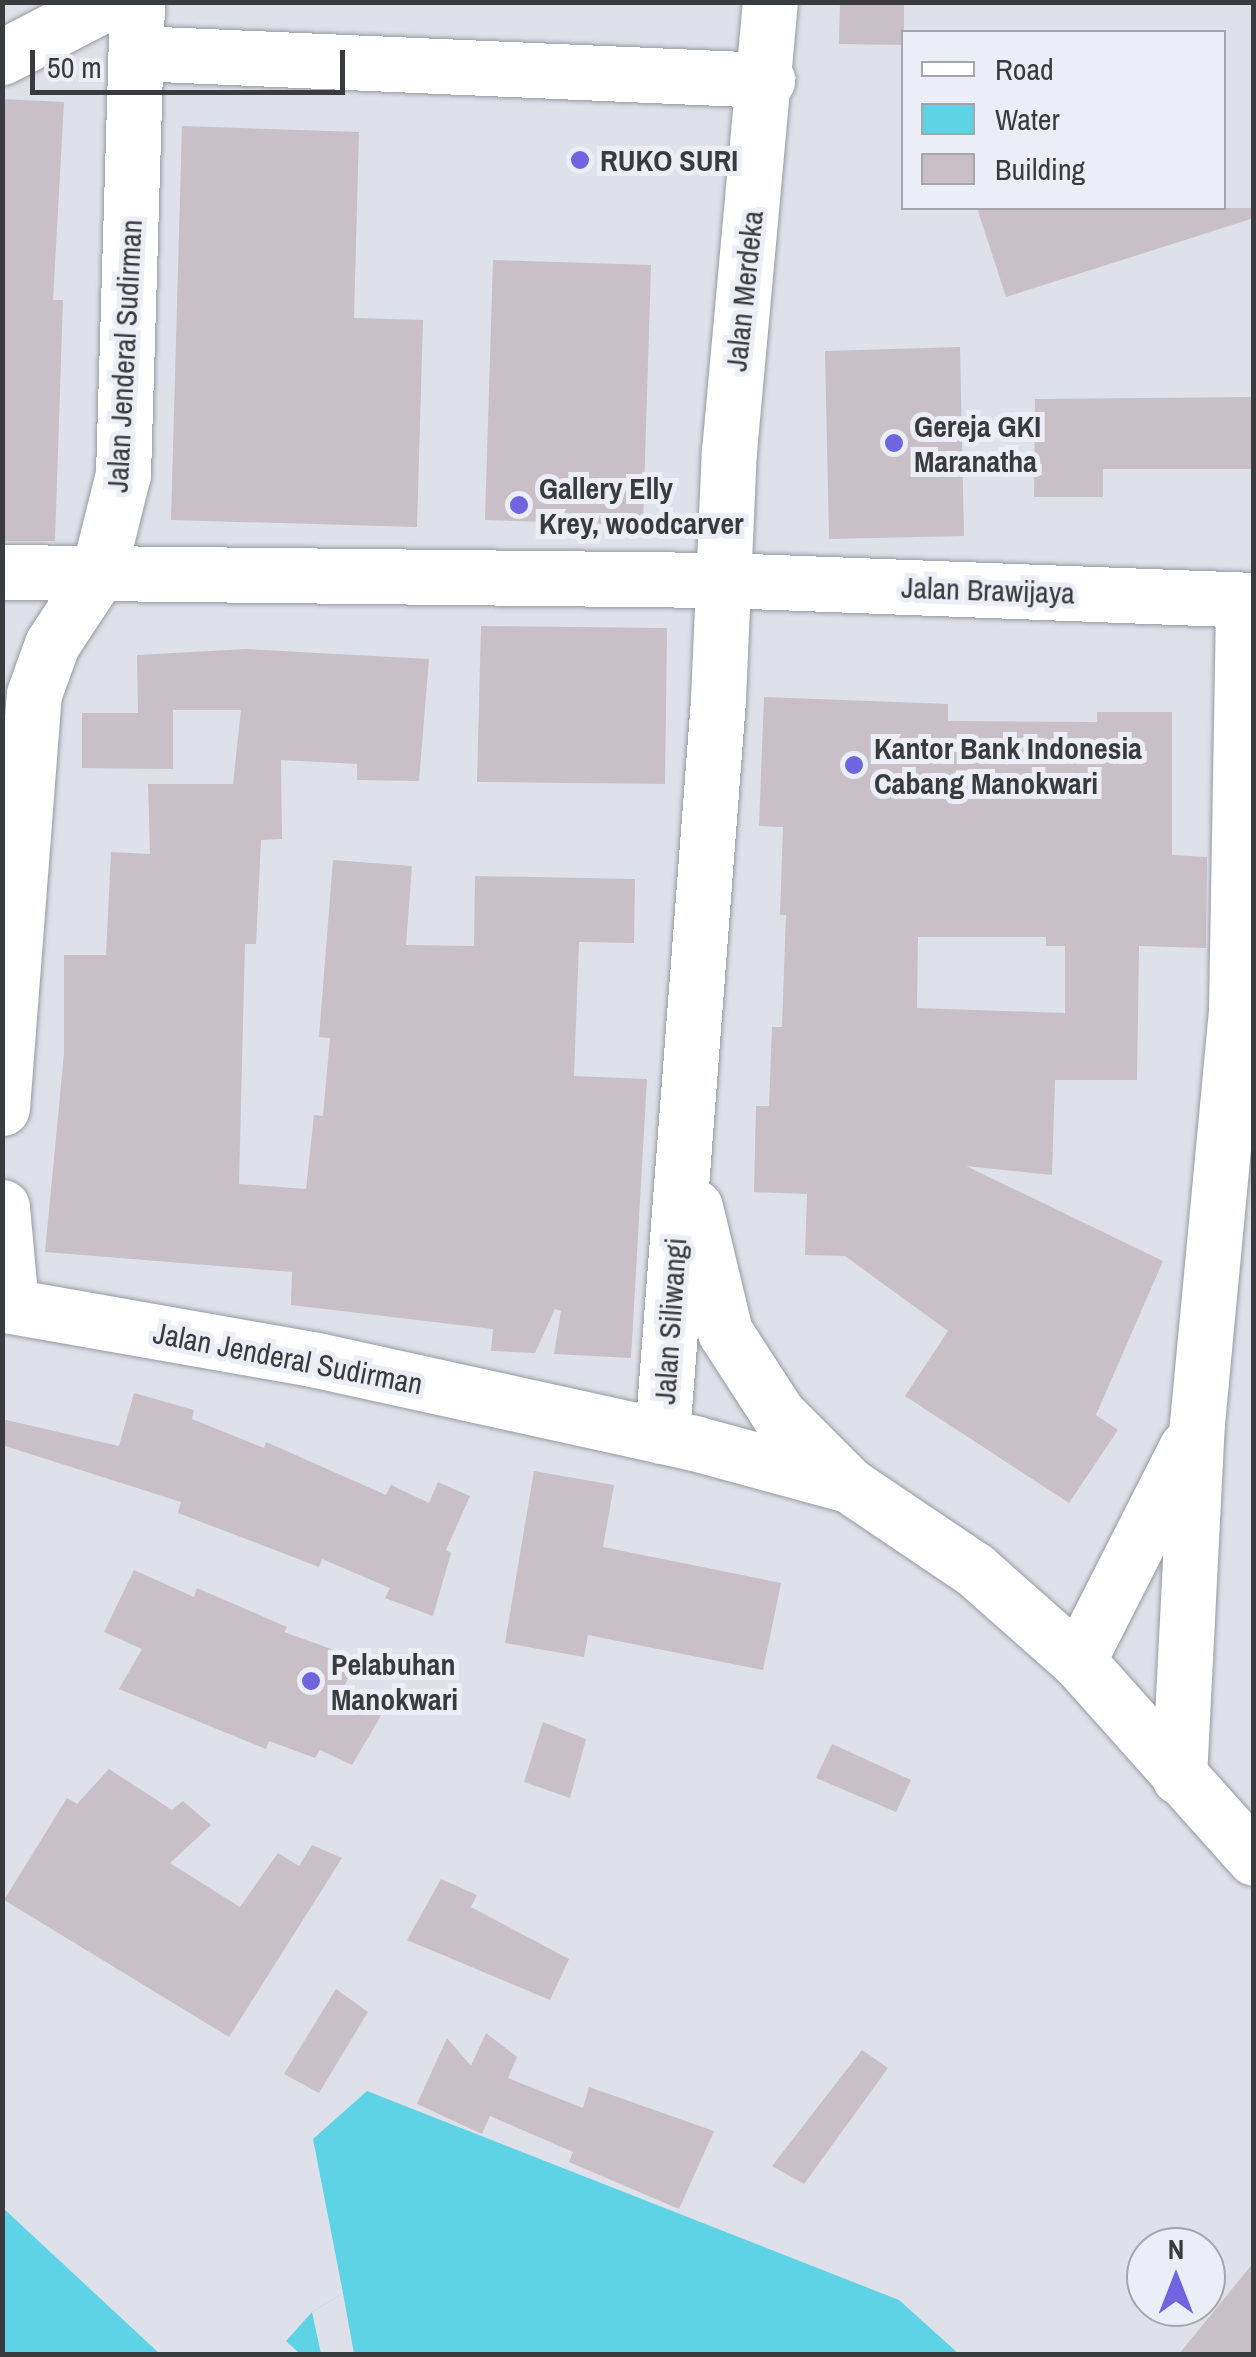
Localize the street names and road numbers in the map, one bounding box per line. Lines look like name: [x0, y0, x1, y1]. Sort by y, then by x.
street label: Jalan Merdeka: [718, 209, 770, 373]
street label: Jalan Jenderal Sudirman: [99, 219, 149, 493]
street label: Jalan Brawijaya: [901, 569, 1075, 611]
street label: Jalan Siliwangi: [646, 1237, 694, 1405]
street label: Jalan Jenderal Sudirman: [150, 1314, 426, 1402]

